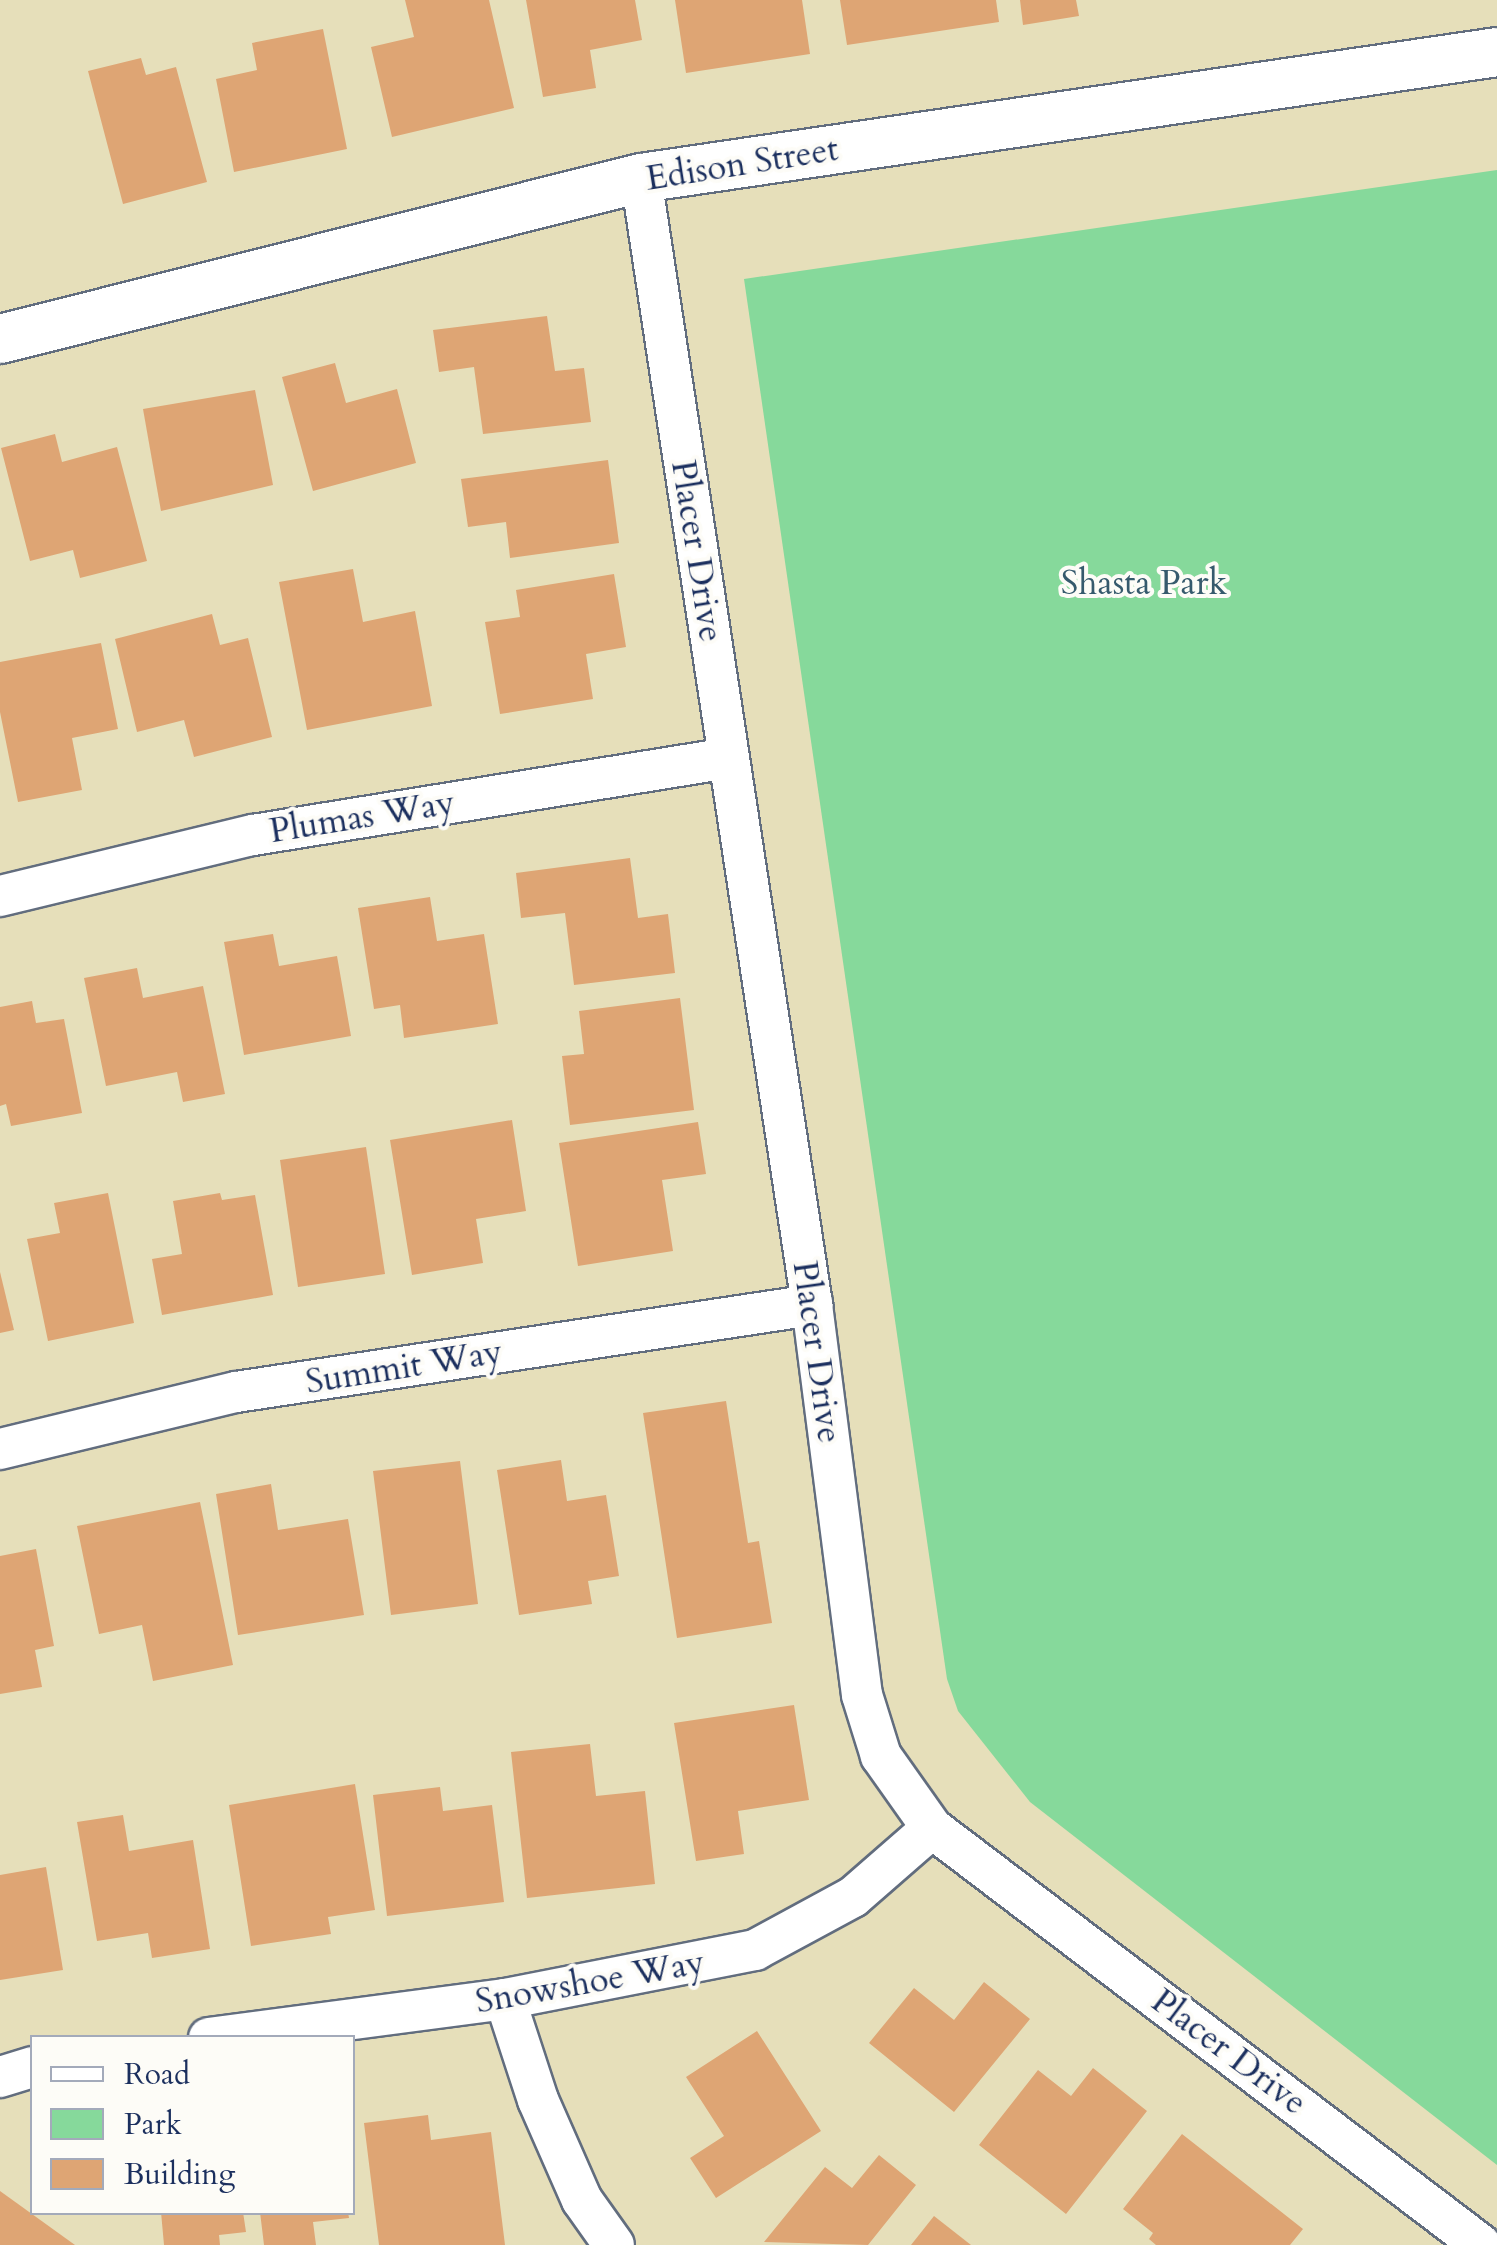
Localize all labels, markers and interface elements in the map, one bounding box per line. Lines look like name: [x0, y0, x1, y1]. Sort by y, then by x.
street label: Edison Street: [643, 128, 841, 200]
street label: Placer Drive: [662, 457, 732, 645]
park label: Shasta Park: [1061, 562, 1227, 604]
street label: Plumas Way: [266, 782, 458, 852]
street label: Placer Drive: [783, 1258, 851, 1446]
street label: Summit Way: [303, 1331, 505, 1403]
street label: Snowshoe Way: [472, 1941, 708, 2023]
street label: Placer Drive: [1143, 1980, 1315, 2124]
legend: [30, 2035, 355, 2215]
text: Road: [124, 2054, 190, 2095]
text: Park: [124, 2104, 182, 2145]
text: Building: [124, 2154, 235, 2195]

